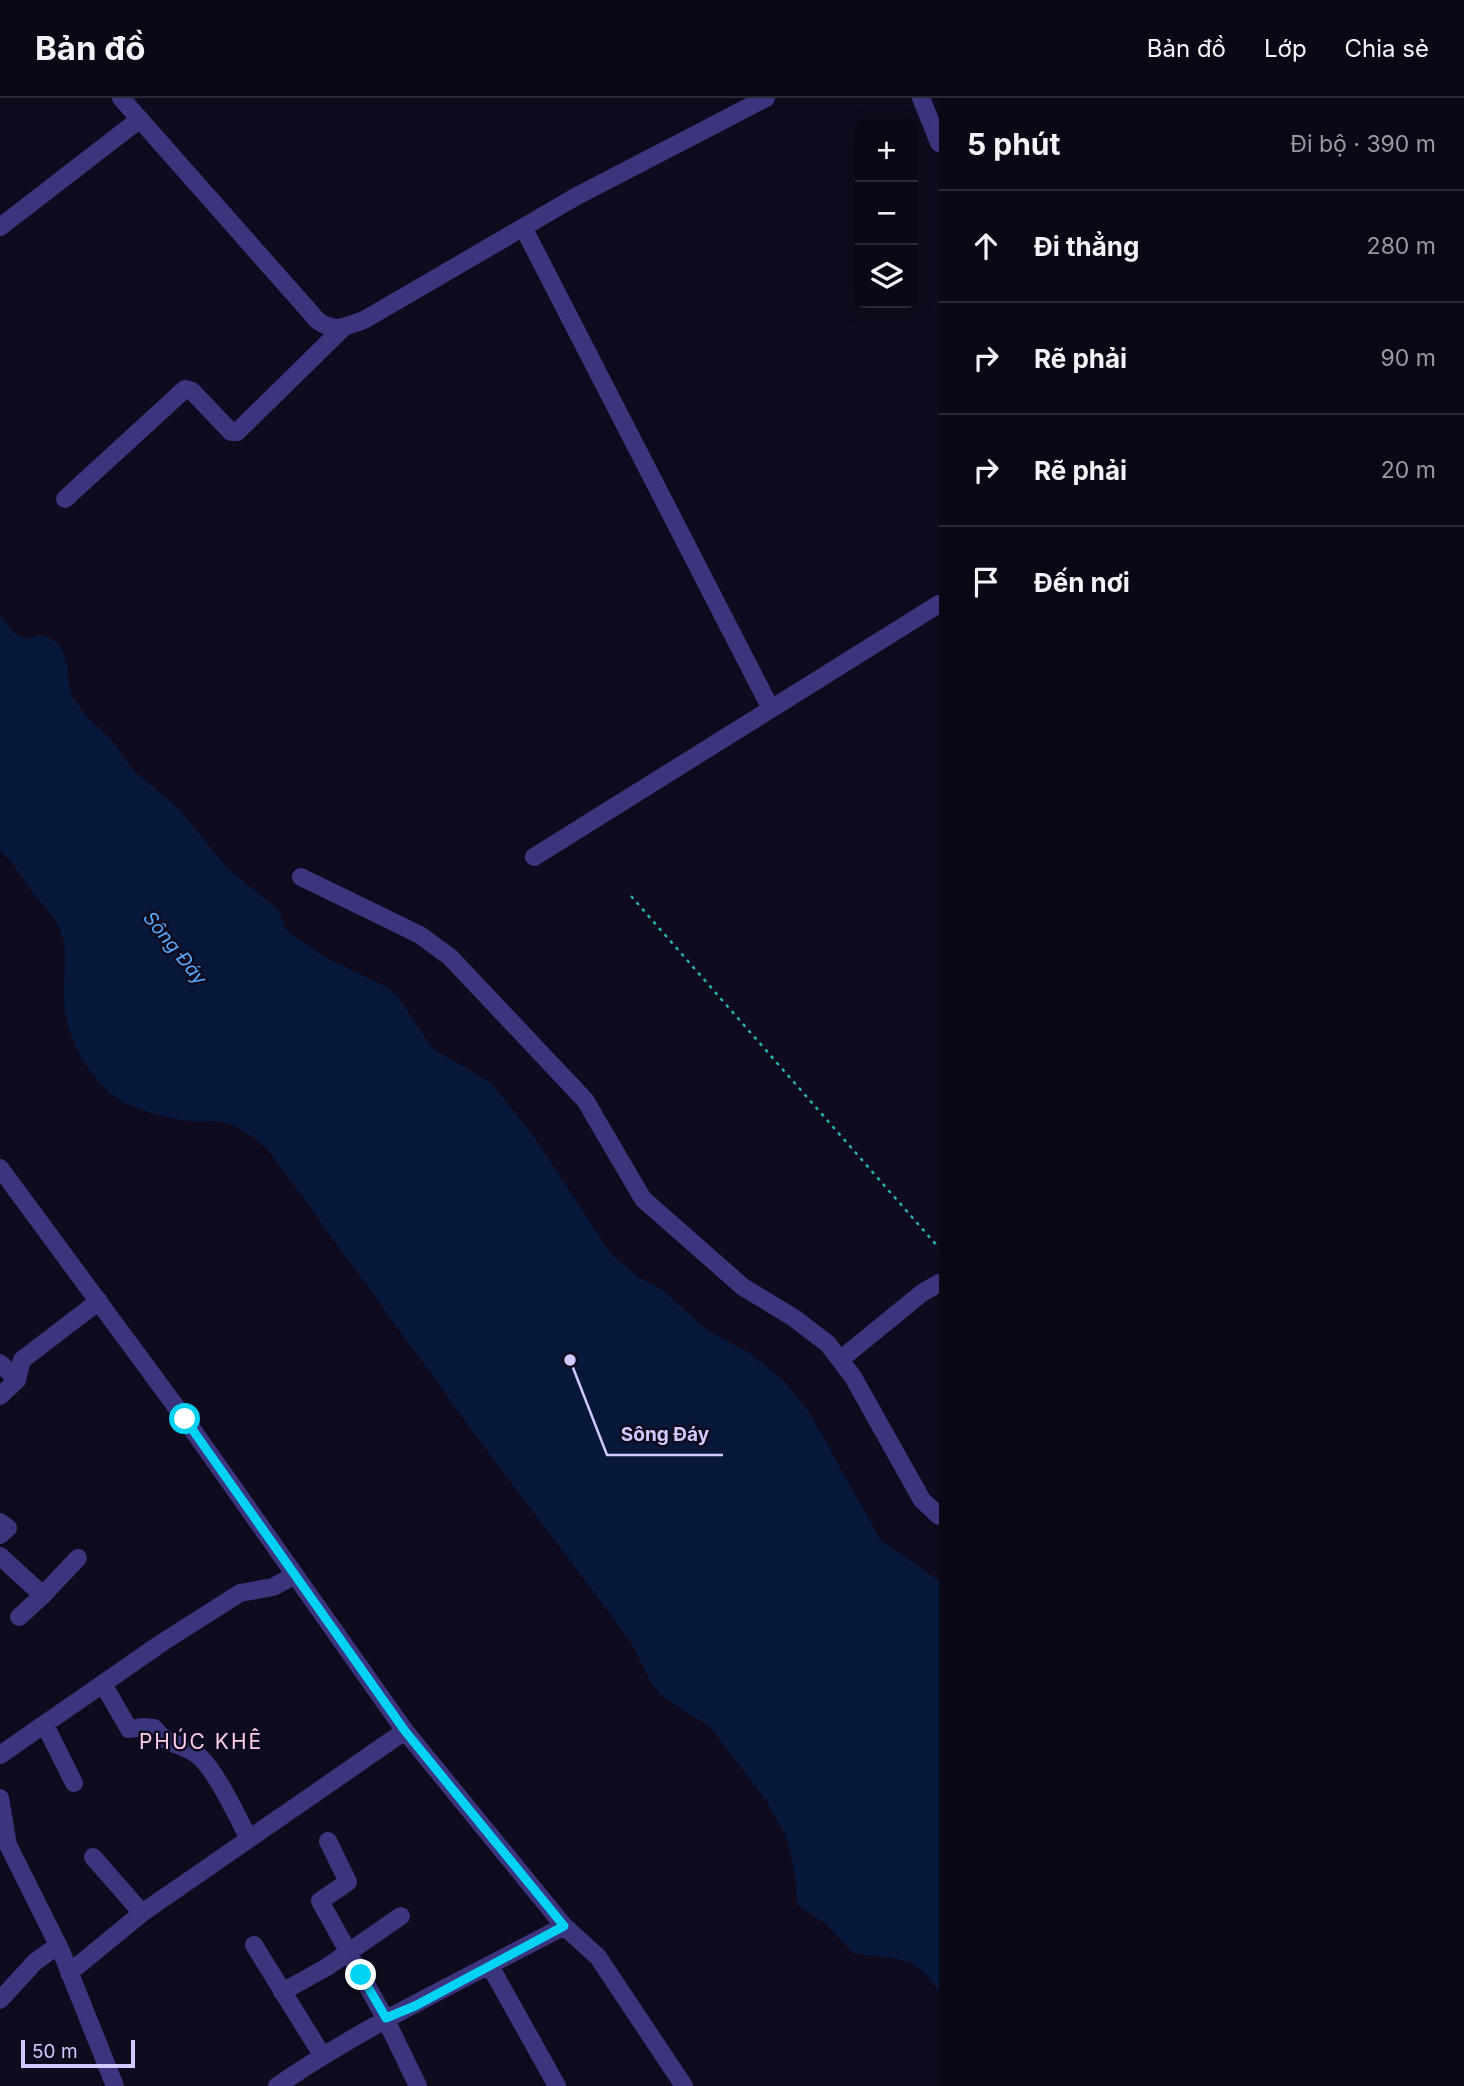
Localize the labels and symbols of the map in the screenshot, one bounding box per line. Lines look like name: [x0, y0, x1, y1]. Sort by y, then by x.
water label: Sông Đáy: [138, 907, 212, 990]
route start: [169, 1403, 200, 1434]
callout: Sông Đáy: [607, 1415, 723, 1455]
text: Sông Đáy: [621, 1423, 710, 1446]
district label: PHÚC KHÊ: [139, 1728, 263, 1754]
route end: [345, 1959, 376, 1990]
scale bar: [21, 2037, 135, 2069]

